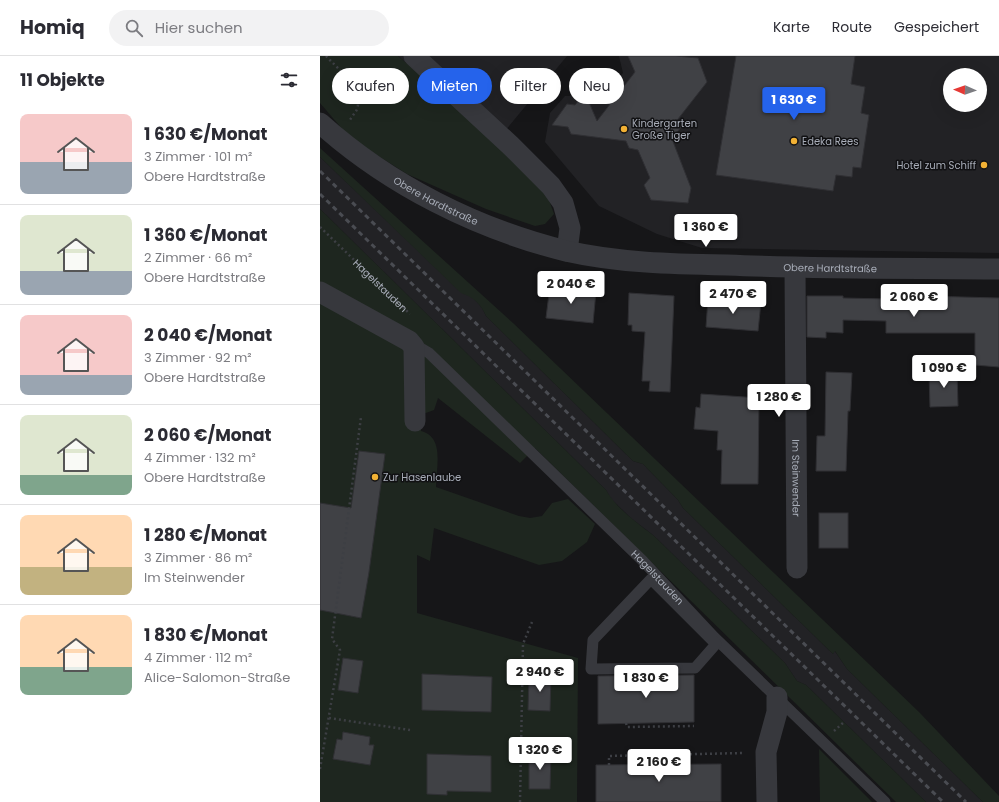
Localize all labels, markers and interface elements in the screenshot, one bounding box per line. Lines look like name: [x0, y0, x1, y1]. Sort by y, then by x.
search box: [109, 10, 389, 46]
text: Homiq: [20, 14, 85, 41]
icon: search: [123, 17, 145, 39]
text: Hier suchen: [155, 17, 243, 38]
text: Karte: [773, 17, 810, 37]
text: Route: [832, 17, 872, 37]
text: Gespeichert: [894, 17, 979, 37]
text: 11 Objekte: [20, 68, 105, 92]
chip: Kaufen: [332, 68, 409, 104]
chip: Mieten: [417, 68, 492, 104]
chip: Filter: [500, 68, 561, 104]
chip: Neu: [569, 68, 624, 104]
north arrow: [943, 68, 987, 112]
map controls: [943, 68, 987, 112]
icon: filters: [278, 69, 300, 91]
pin: 1 630 €: [757, 87, 831, 121]
text: 1 630 €: [771, 90, 817, 109]
place label: Kindergarten Große Tiger: [632, 116, 697, 143]
text: 1 630 €/Monat: [144, 122, 267, 146]
marker: Kindergarten Große Tiger: [619, 124, 629, 134]
icon: home: [52, 130, 100, 178]
place label: Edeka Rees: [802, 134, 858, 149]
marker: Edeka Rees: [789, 136, 799, 146]
text: 3 Zimmer · 101 m²: [144, 147, 252, 166]
place label: Hotel zum Schiff: [896, 158, 976, 173]
marker: Hotel zum Schiff: [979, 160, 989, 170]
text: Obere Hardtstraße: [144, 167, 266, 186]
street label: Obere Hardtstraße: [391, 172, 481, 229]
pin: 1 360 €: [669, 214, 743, 248]
text: 1 360 €: [683, 217, 729, 236]
text: 1 360 €/Monat: [144, 223, 267, 247]
icon: home: [52, 231, 100, 279]
text: 2 Zimmer · 66 m²: [144, 248, 252, 267]
street label: Hagelstauden: [350, 255, 411, 315]
street label: Obere Hardtstraße: [783, 259, 877, 276]
text: Obere Hardtstraße: [144, 268, 266, 287]
pin: 2 040 €: [534, 271, 608, 305]
text: 2 040 €: [546, 274, 596, 293]
pin: 2 470 €: [696, 281, 770, 315]
text: 2 470 €: [709, 284, 757, 303]
pin: 2 060 €: [877, 284, 951, 318]
text: 2 060 €: [890, 287, 938, 306]
text: 2 040 €/Monat: [144, 323, 272, 347]
icon: home: [52, 331, 100, 379]
text: 3 Zimmer · 92 m²: [144, 348, 252, 367]
pin: 1 090 €: [907, 355, 981, 389]
text: 1 090 €: [921, 358, 967, 377]
text: Obere Hardtstraße: [144, 368, 266, 387]
pin: 1 280 €: [742, 384, 816, 418]
text: 1 280 €: [756, 387, 802, 406]
text: 2 060 €/Monat: [144, 423, 271, 447]
icon: home: [52, 431, 100, 479]
street label: Im Steinwender: [789, 439, 804, 517]
text: 4 Zimmer · 132 m²: [144, 448, 256, 467]
text: Obere Hardtstraße: [144, 468, 266, 487]
place label: Zur Hasenlaube: [383, 470, 461, 485]
marker: Zur Hasenlaube: [370, 472, 380, 482]
text: 1 280 €/Monat: [144, 523, 267, 547]
icon: home: [52, 531, 100, 579]
street label: Hagelstauden: [628, 546, 687, 608]
text: 3 Zimmer · 86 m²: [144, 548, 252, 567]
text: Im Steinwender: [144, 568, 245, 587]
text: 1 830 €/Monat: [144, 623, 268, 647]
icon: home: [52, 631, 100, 679]
text: 4 Zimmer · 112 m²: [144, 648, 252, 667]
pin: 2 940 €: [503, 659, 577, 693]
text: 2 940 €: [516, 662, 564, 681]
pin: 1 830 €: [609, 665, 683, 699]
text: Alice-Salomon-Straße: [144, 668, 290, 687]
text: 1 830 €: [623, 668, 669, 687]
pin: 1 320 €: [503, 737, 577, 771]
text: 1 320 €: [518, 740, 562, 759]
pin: 2 160 €: [622, 749, 696, 783]
text: 2 160 €: [637, 752, 681, 771]

